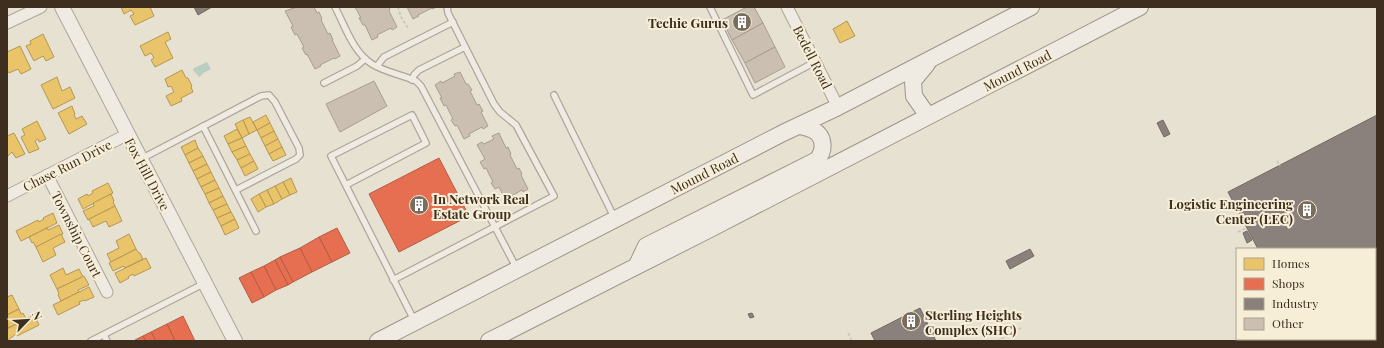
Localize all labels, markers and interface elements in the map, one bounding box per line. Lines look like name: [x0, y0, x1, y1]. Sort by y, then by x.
building icon: Techie Gurus: [731, 11, 753, 33]
place label: Techie Gurus: [648, 14, 728, 31]
street label: Bedell Road: [790, 22, 836, 92]
street label: Mound Road: [980, 45, 1054, 94]
street label: Chase Run Drive: [20, 135, 115, 195]
street label: Fox Hill Drive: [122, 135, 174, 214]
street label: Mound Road: [667, 148, 741, 197]
street label: Township Court: [48, 188, 106, 280]
place label: In Network Real Estate Group: [433, 190, 529, 222]
building icon: In Network Real Estate Group: [408, 194, 430, 216]
place label: Logistic Engineering Center (LEC): [1169, 195, 1294, 227]
building icon: Logistic Engineering Center (LEC): [1296, 199, 1318, 221]
legend: [1236, 248, 1376, 340]
text: Homes: [1272, 255, 1310, 271]
text: Shops: [1272, 275, 1304, 291]
text: Industry: [1272, 295, 1318, 311]
north arrow: [8, 300, 48, 340]
place label: Sterling Heights Complex (SHC): [925, 306, 1022, 338]
text: N: [29, 309, 46, 322]
building icon: Sterling Heights Complex (SHC): [900, 310, 922, 332]
text: Other: [1272, 315, 1304, 331]

